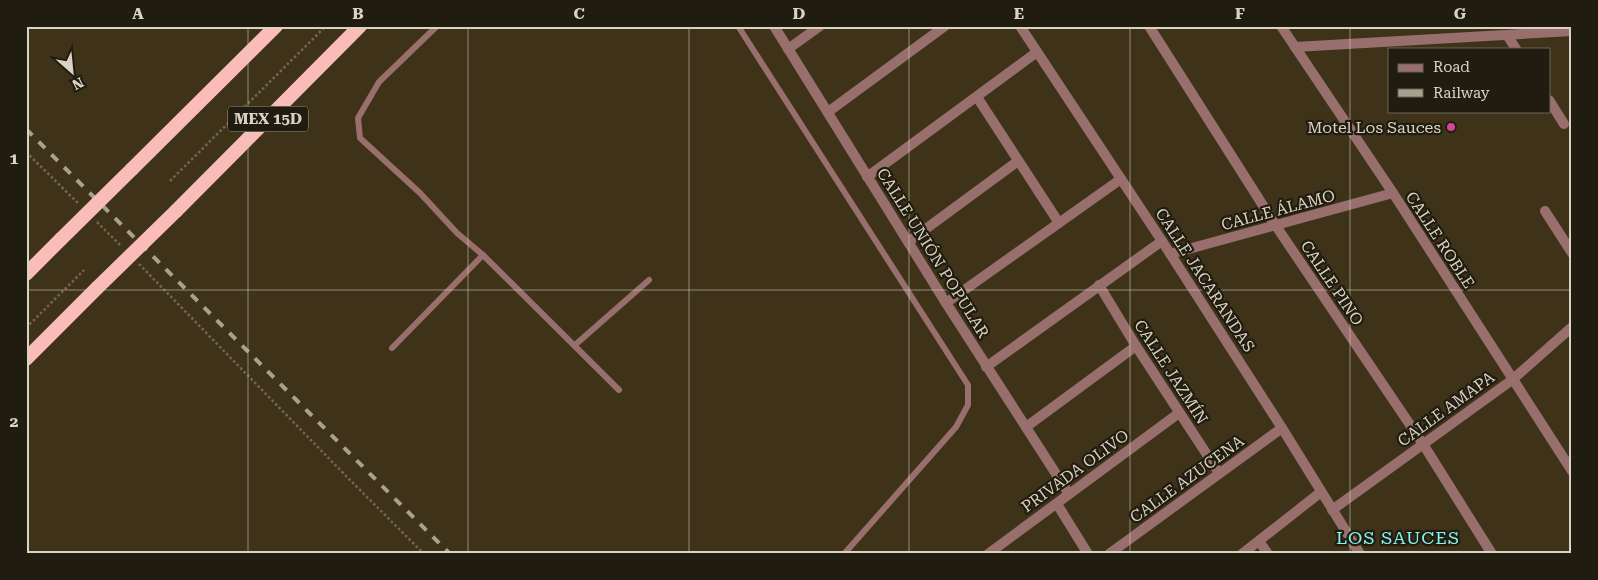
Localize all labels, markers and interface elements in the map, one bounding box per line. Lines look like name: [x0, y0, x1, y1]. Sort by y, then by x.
text: A: [132, 4, 144, 23]
text: B: [352, 4, 364, 23]
text: C: [573, 4, 585, 23]
text: D: [793, 4, 806, 23]
text: E: [1014, 4, 1024, 23]
text: F: [1235, 4, 1245, 23]
text: G: [1454, 4, 1467, 23]
north arrow: [48, 48, 98, 98]
legend: [1388, 48, 1550, 112]
text: Road: [1433, 58, 1470, 76]
text: N: [69, 74, 86, 93]
text: Railway: [1433, 84, 1490, 102]
road number: MEX 15D: [228, 106, 308, 132]
place label: Motel Los Sauces: [1307, 118, 1441, 137]
marker: Motel Los Sauces: [1445, 121, 1457, 133]
text: 1: [10, 149, 19, 168]
street label: CALLE UNIÓN POPULAR: [873, 164, 993, 342]
street label: CALLE ÁLAMO: [1219, 186, 1337, 234]
street label: CALLE ROBLE: [1402, 188, 1478, 292]
street label: CALLE JACARANDAS: [1151, 204, 1259, 356]
street label: CALLE PINO: [1297, 237, 1367, 329]
street label: CALLE JAZMÍN: [1130, 316, 1212, 428]
street label: CALLE AMAPA: [1394, 367, 1499, 451]
text: 2: [10, 412, 19, 431]
street label: PRIVADA OLIVO: [1018, 426, 1132, 516]
street label: CALLE AZUCENA: [1126, 431, 1248, 527]
district label: LOS SAUCES: [1336, 527, 1460, 548]

